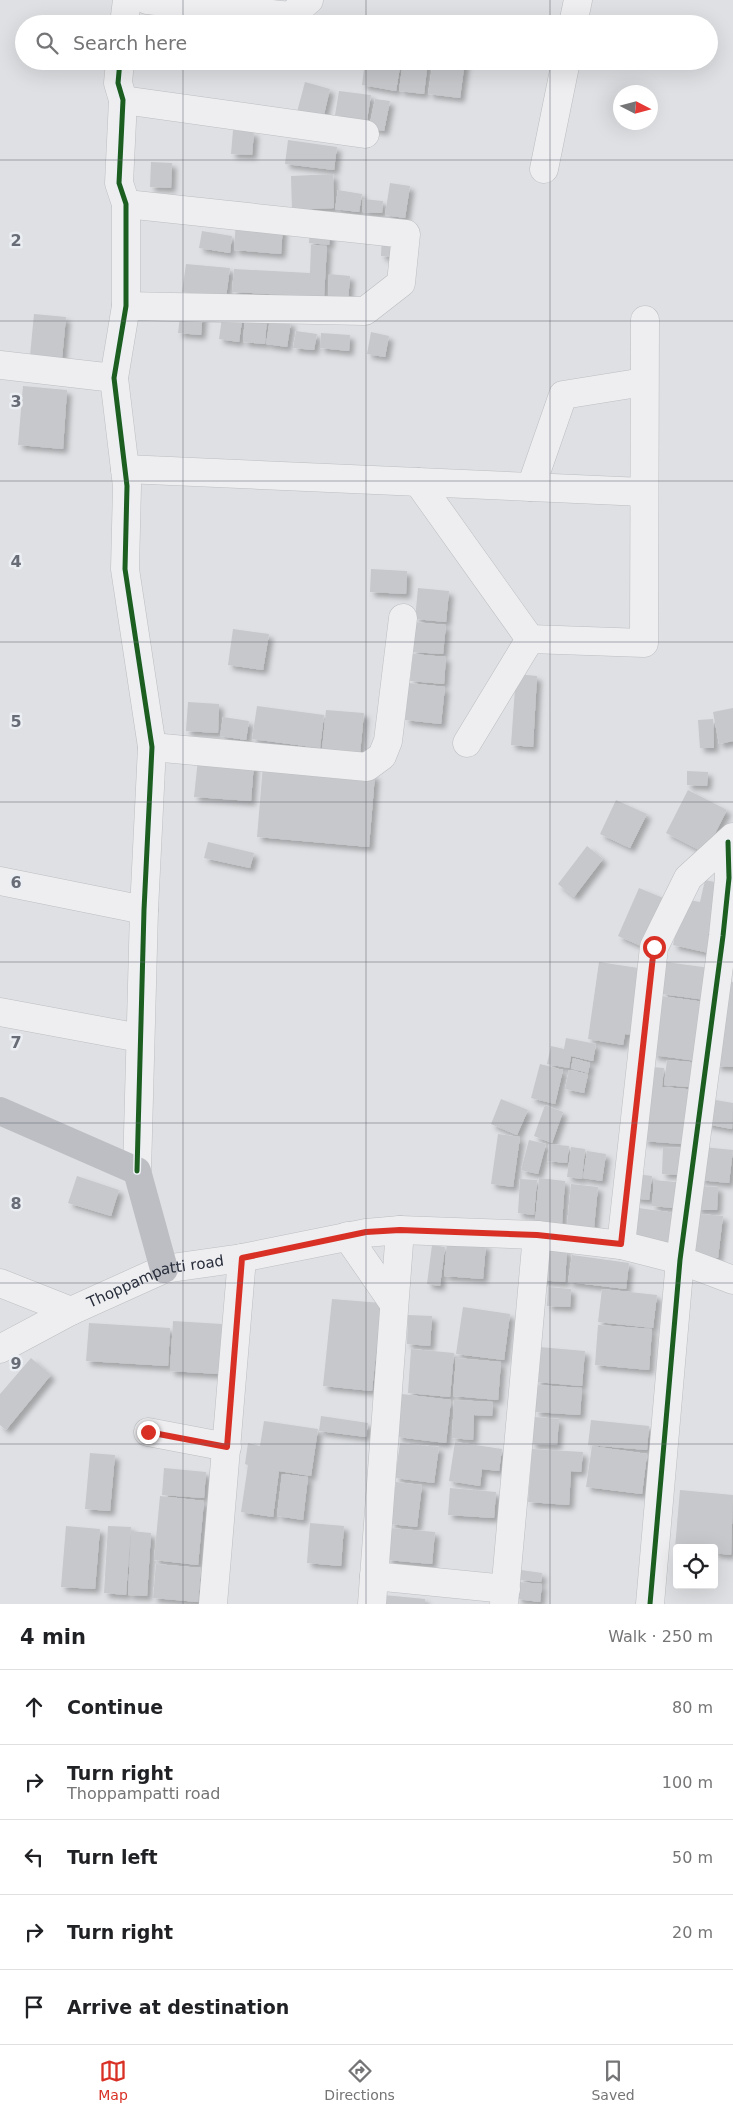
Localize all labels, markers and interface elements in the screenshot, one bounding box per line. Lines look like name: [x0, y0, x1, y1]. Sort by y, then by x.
search box: [15, 15, 718, 70]
icon: search: [33, 29, 61, 57]
text: Search here: [73, 32, 187, 54]
north arrow: [613, 85, 658, 130]
text: 2: [10, 231, 22, 250]
text: 3: [10, 392, 22, 411]
text: 4: [10, 552, 22, 571]
text: 5: [10, 712, 22, 731]
text: 6: [10, 873, 22, 892]
route start: [643, 936, 666, 959]
text: 7: [10, 1033, 22, 1052]
text: 8: [10, 1194, 22, 1213]
street label: Thoppampatti road: [83, 1252, 225, 1312]
text: 9: [10, 1354, 22, 1373]
route end: [137, 1421, 160, 1444]
map controls: [673, 1544, 718, 1589]
button: locate: [673, 1544, 718, 1589]
text: 4 min: [20, 1625, 86, 1649]
text: Walk · 250 m: [608, 1627, 713, 1646]
icon: ahead: [20, 1693, 48, 1721]
text: Continue: [67, 1696, 163, 1718]
text: 80 m: [672, 1698, 713, 1717]
text: Turn right: [67, 1762, 173, 1784]
icon: right: [20, 1768, 48, 1796]
text: 100 m: [662, 1773, 713, 1792]
text: Thoppampatti road: [67, 1784, 220, 1803]
icon: left: [20, 1843, 48, 1871]
text: Turn left: [67, 1846, 158, 1868]
text: 50 m: [672, 1848, 713, 1867]
icon: right: [20, 1918, 48, 1946]
text: Turn right: [67, 1921, 173, 1943]
text: 20 m: [672, 1923, 713, 1942]
icon: arrive: [20, 1993, 48, 2021]
text: Arrive at destination: [67, 1996, 289, 2018]
tab: Map: [98, 2057, 128, 2103]
tab: Directions: [324, 2057, 395, 2103]
tab: Saved: [591, 2057, 635, 2103]

